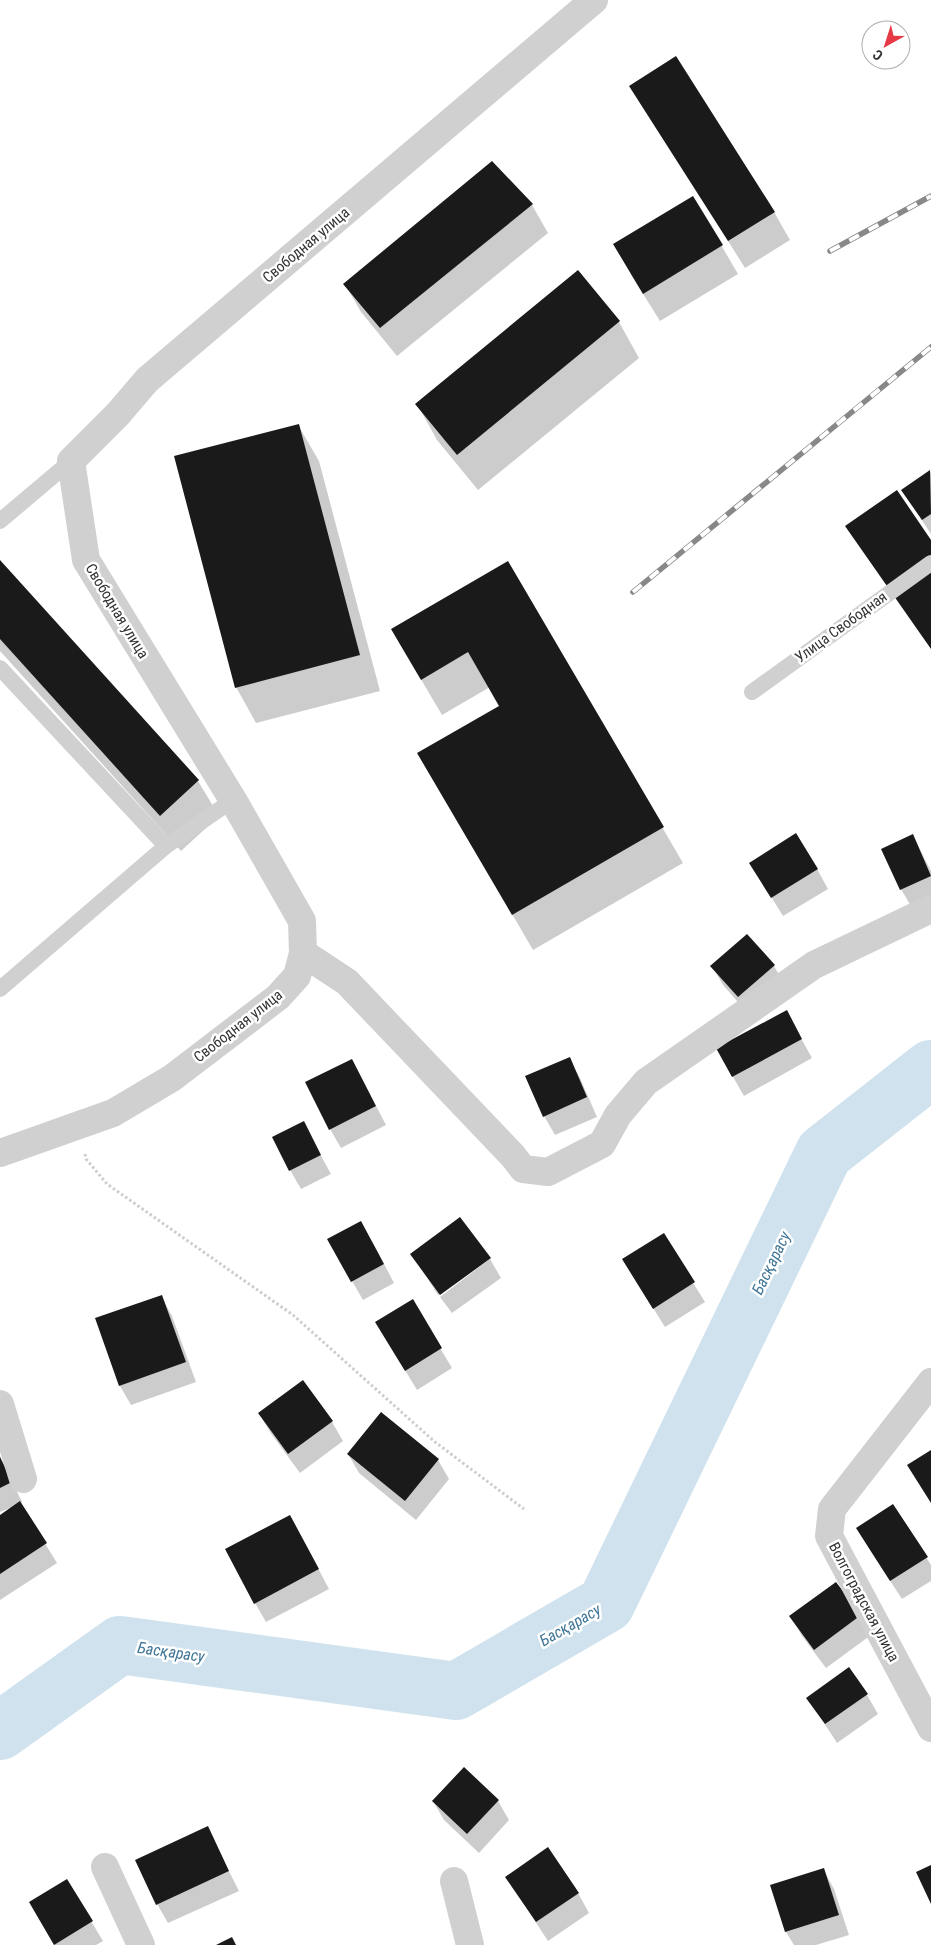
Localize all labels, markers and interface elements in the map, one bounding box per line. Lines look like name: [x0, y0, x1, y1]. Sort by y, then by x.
north arrow: [861, 20, 911, 70]
text: С: [870, 46, 886, 64]
street label: Свободная улица: [259, 203, 353, 287]
street label: Свободная улица: [82, 560, 152, 662]
street label: Улица Свободная: [791, 588, 891, 666]
street label: Свободная улица: [190, 986, 286, 1066]
water label: Басқарасу: [748, 1228, 795, 1298]
street label: Волгоградская улица: [825, 1539, 903, 1665]
water label: Басқарасу: [536, 1600, 604, 1650]
water label: Басқарасу: [136, 1638, 206, 1666]

